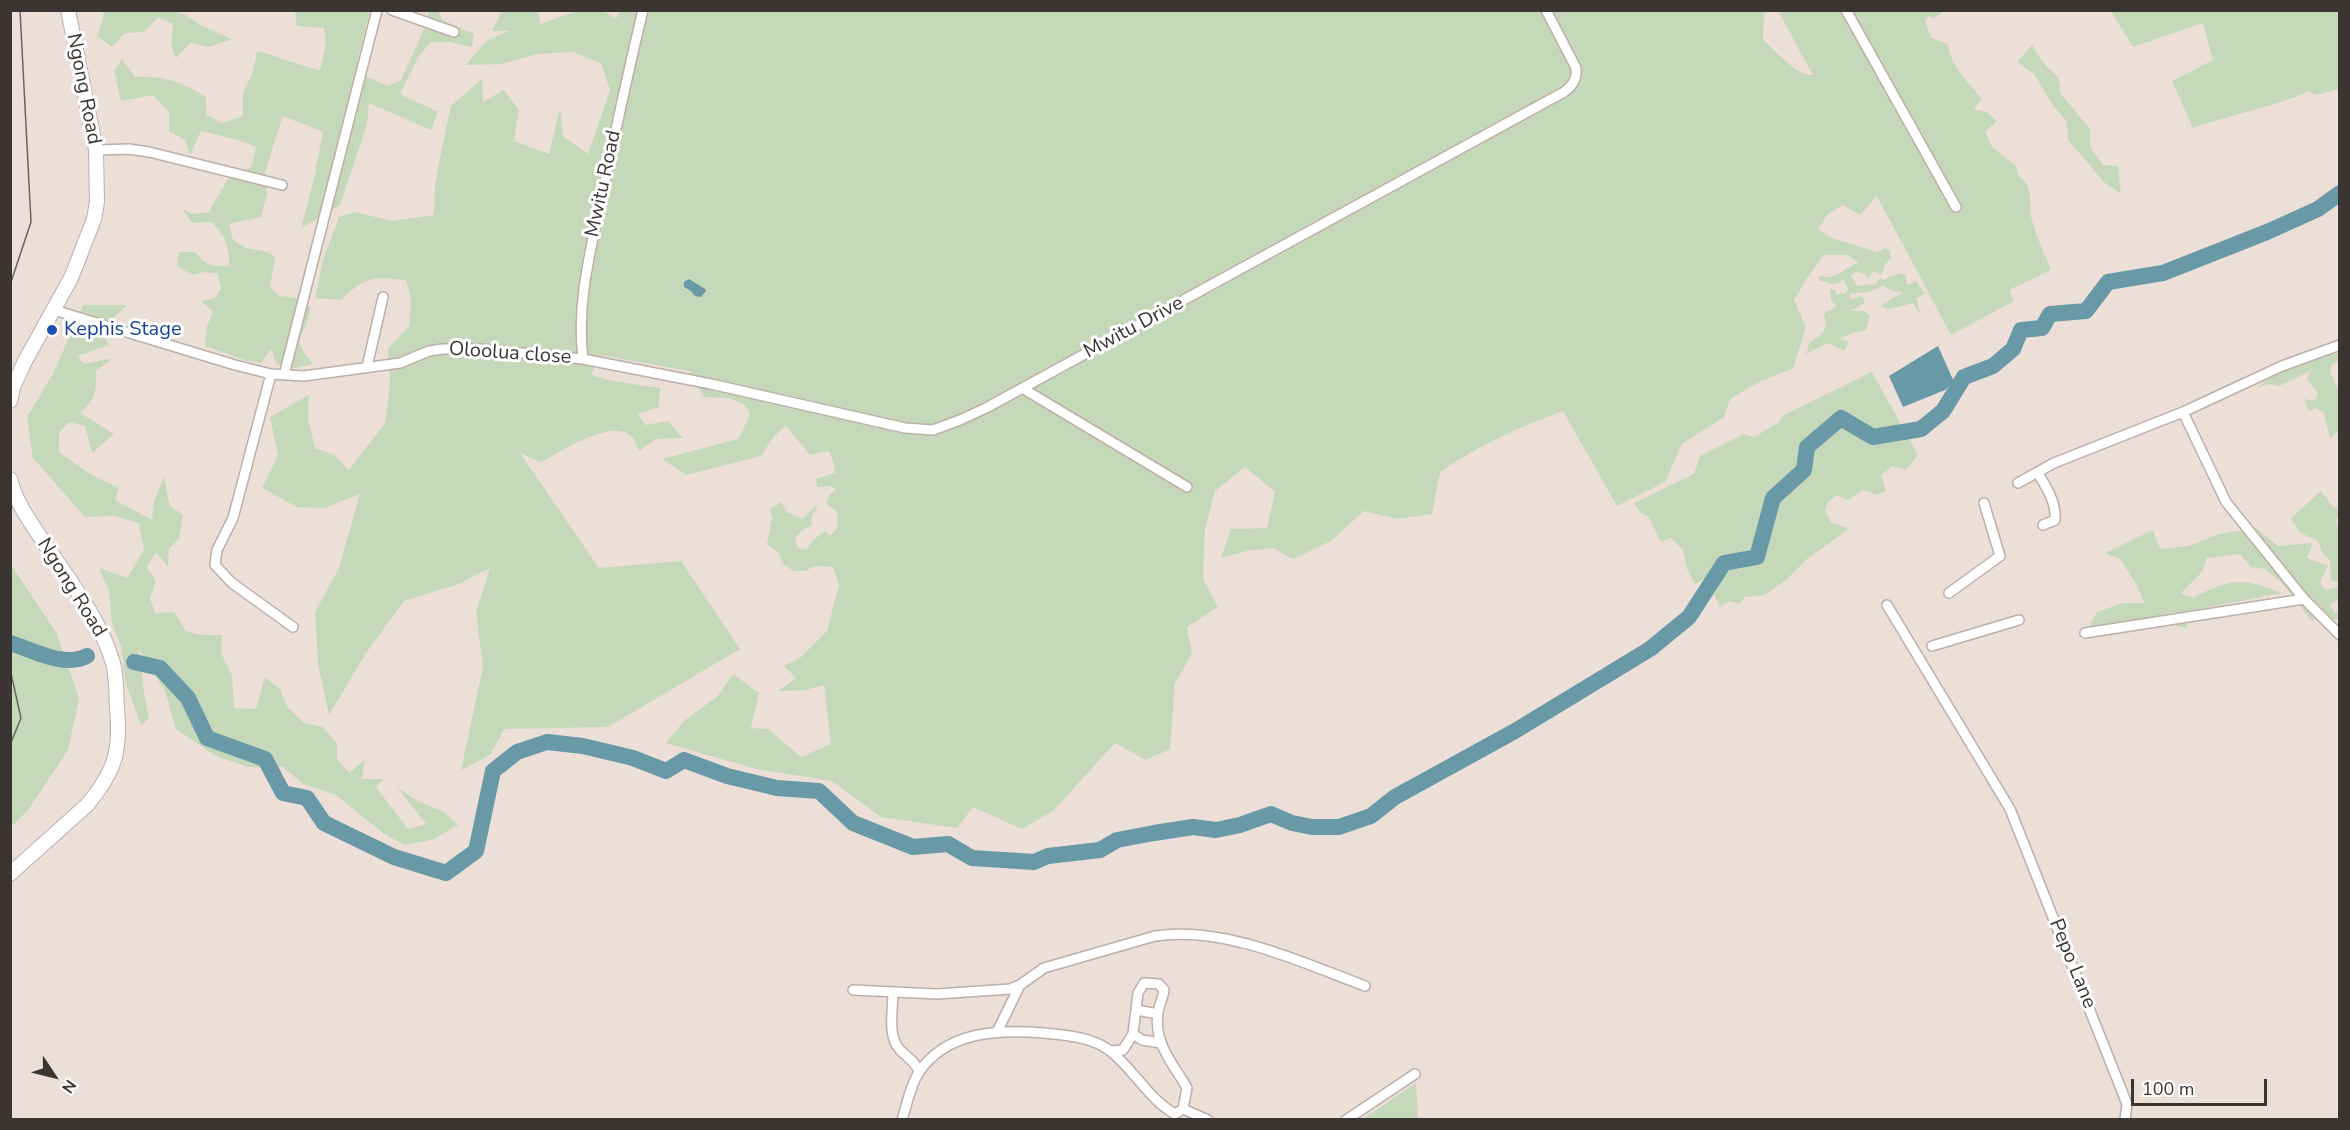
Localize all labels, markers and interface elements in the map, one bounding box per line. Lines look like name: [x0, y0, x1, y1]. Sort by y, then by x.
street label: Ngong Road: [60, 32, 106, 146]
street label: Mwitu Road: [581, 128, 627, 240]
street label: Mwitu Drive: [1080, 292, 1188, 364]
place label: Kephis Stage: [64, 318, 182, 342]
marker: Kephis Stage: [45, 323, 59, 337]
street label: Oloolua close: [448, 338, 572, 370]
street label: Ngong Road: [31, 534, 111, 642]
street label: Pepo Lane: [2043, 916, 2101, 1012]
north arrow: [24, 1046, 84, 1106]
scale bar: [2134, 1067, 2270, 1105]
text: N: [56, 1075, 81, 1098]
text: 100 m: [2142, 1077, 2194, 1101]

